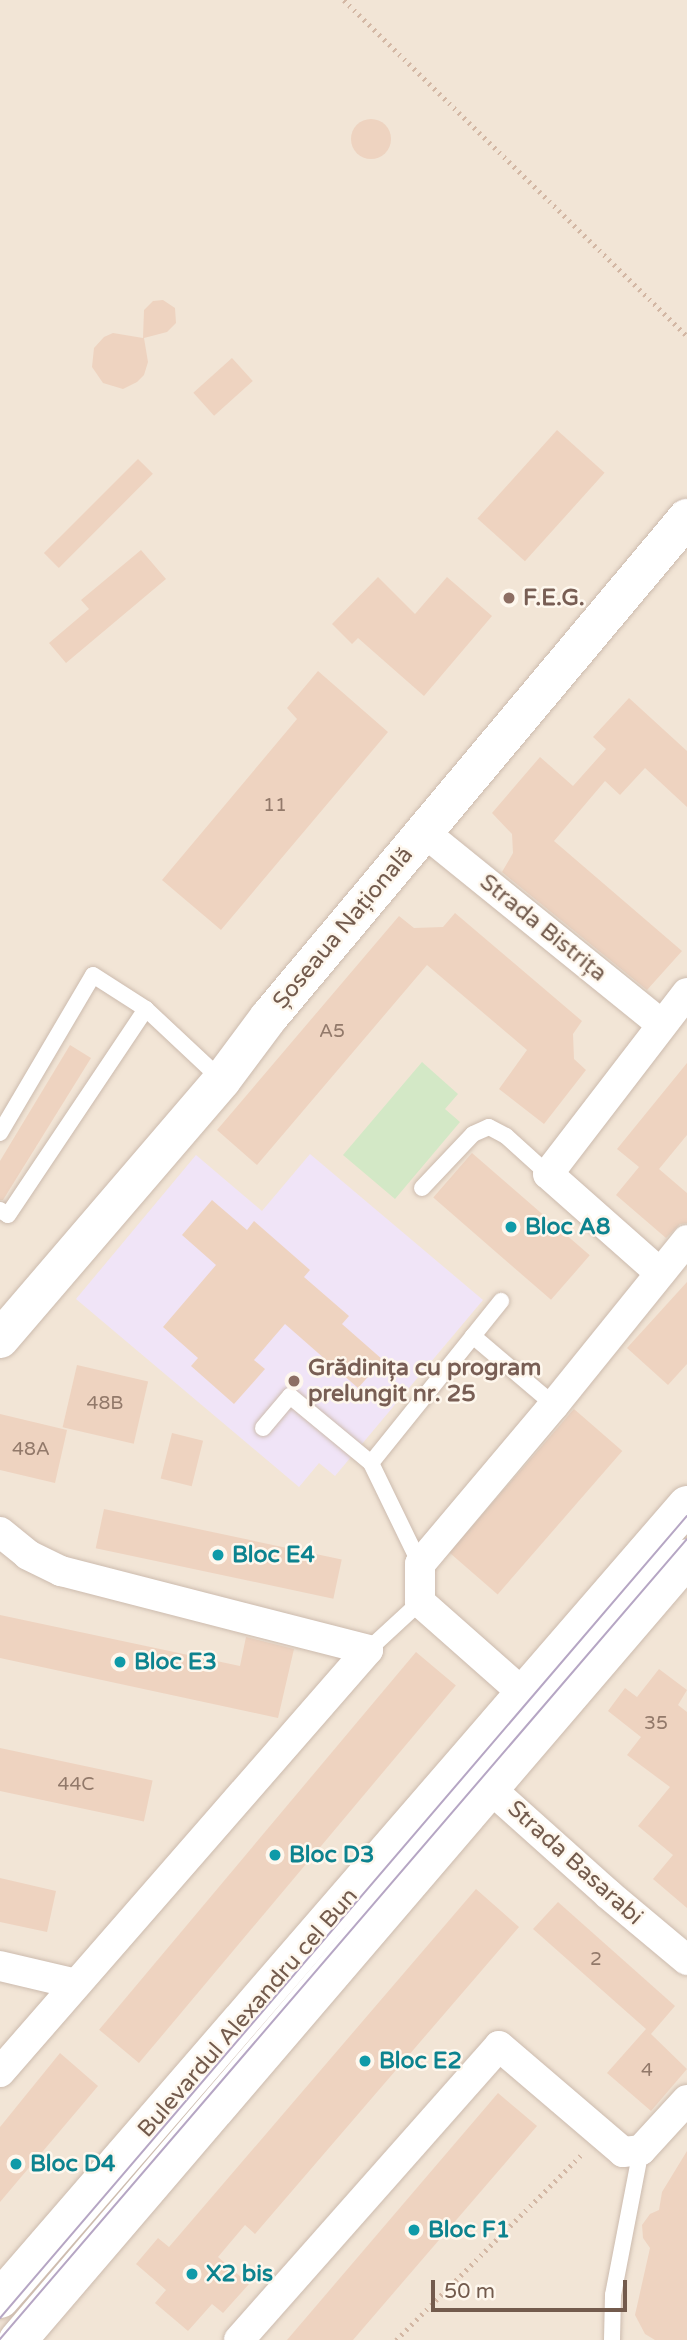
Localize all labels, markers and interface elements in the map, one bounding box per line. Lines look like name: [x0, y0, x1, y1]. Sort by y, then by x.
place label: F.E.G.: [523, 584, 585, 612]
marker: F.E.G.: [501, 590, 517, 606]
house number: 11: [263, 795, 287, 817]
street label: Șoseaua Națională: [267, 841, 419, 1015]
street label: Strada Bistrița: [474, 868, 612, 988]
house number: A5: [319, 1021, 345, 1043]
place label: Bloc A8: [525, 1213, 610, 1241]
marker: Bloc A8: [503, 1219, 519, 1235]
place label: Grădinița cu program prelungit nr. 25: [308, 1354, 541, 1408]
marker: Grădinița cu program prelungit nr. 25: [286, 1373, 302, 1389]
house number: 48B: [86, 1393, 124, 1415]
house number: 48A: [12, 1439, 50, 1461]
place label: Bloc E4: [232, 1541, 315, 1569]
marker: Bloc E4: [210, 1547, 226, 1563]
place label: Bloc E3: [134, 1648, 217, 1676]
marker: Bloc E3: [112, 1654, 128, 1670]
house number: 35: [644, 1713, 668, 1735]
house number: 44C: [57, 1774, 95, 1796]
street label: Strada Basarabi: [502, 1795, 648, 1931]
place label: Bloc D3: [289, 1841, 374, 1869]
marker: Bloc D3: [267, 1847, 283, 1863]
street label: Bulevardul Alexandru cel Bun: [132, 1883, 364, 2143]
house number: 2: [590, 1949, 602, 1971]
place label: Bloc E2: [379, 2047, 462, 2075]
marker: Bloc E2: [357, 2053, 373, 2069]
house number: 4: [641, 2060, 653, 2082]
place label: Bloc D4: [30, 2150, 115, 2178]
marker: Bloc D4: [8, 2156, 24, 2172]
place label: Bloc F1: [428, 2216, 510, 2244]
marker: Bloc F1: [406, 2222, 422, 2238]
place label: X2 bis: [206, 2260, 273, 2288]
marker: X2 bis: [184, 2266, 200, 2282]
scale bar: [435, 2266, 631, 2310]
text: 50 m: [444, 2279, 495, 2304]

